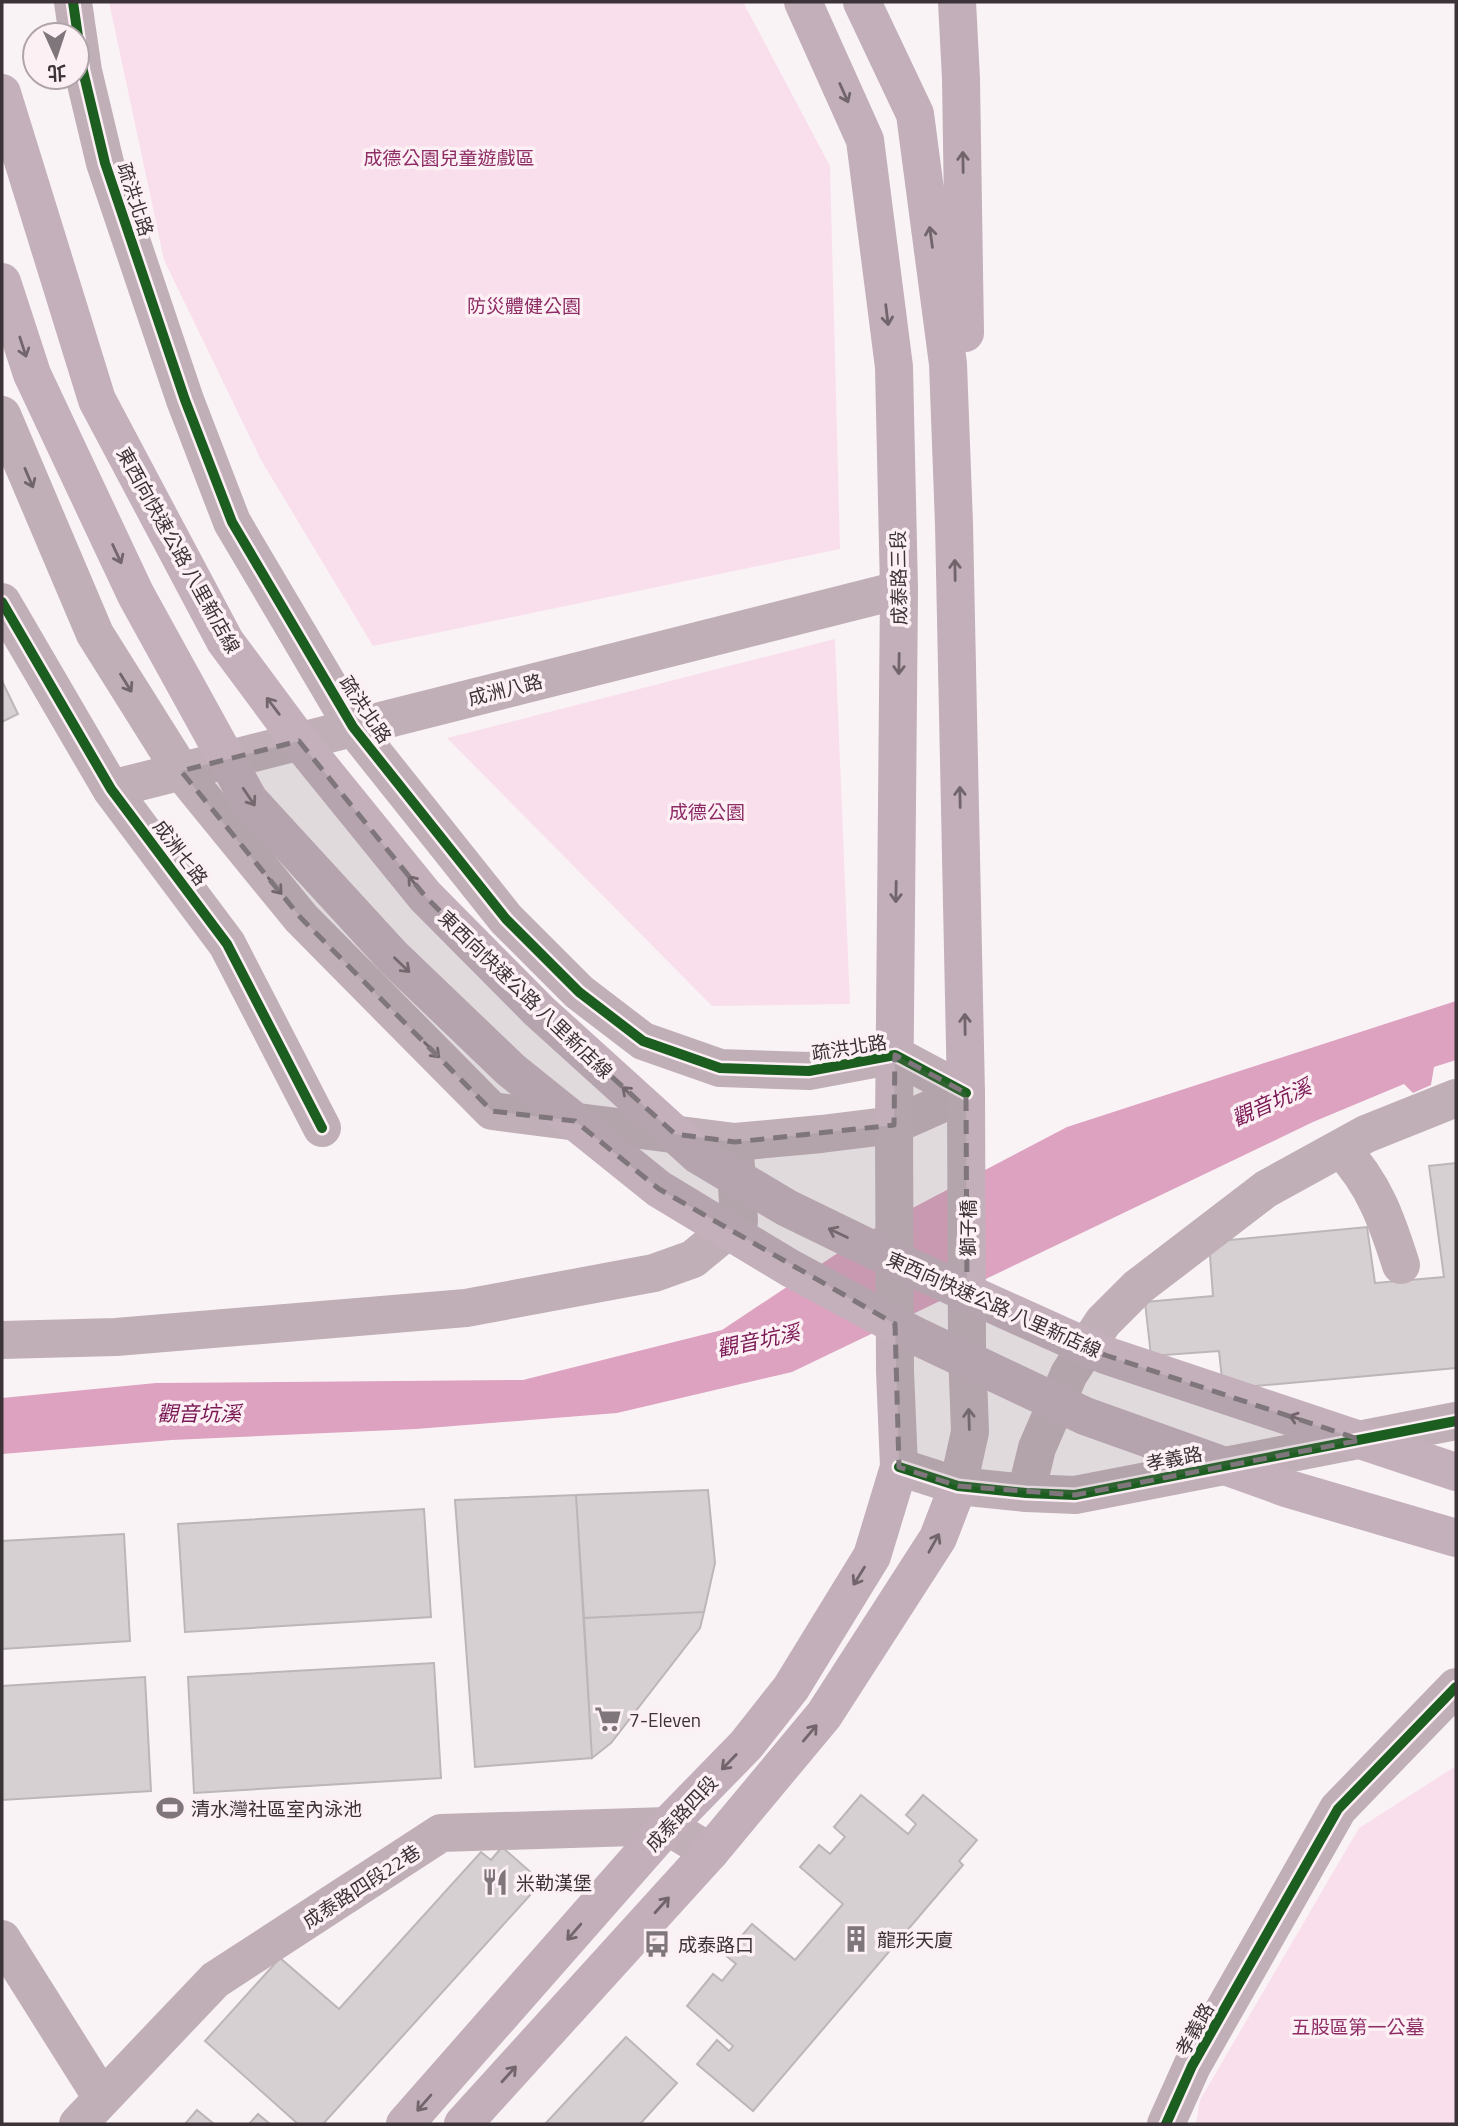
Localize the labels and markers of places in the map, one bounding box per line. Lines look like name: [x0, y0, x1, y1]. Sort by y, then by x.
supermarket icon: 7-Eleven: [593, 1704, 623, 1734]
place label: 7-Eleven: [629, 1705, 701, 1734]
sports icon: 清水灣社區室內泳池: [155, 1793, 185, 1823]
place label: 清水灣社區室內泳池: [191, 1794, 362, 1823]
restaurant icon: 米勒漢堡: [480, 1867, 510, 1897]
place label: 米勒漢堡: [516, 1868, 592, 1897]
building icon: 龍形天廈: [841, 1924, 871, 1954]
place label: 龍形天廈: [877, 1925, 953, 1954]
bus stop icon: 成泰路口: [642, 1929, 672, 1959]
place label: 成泰路口: [678, 1930, 754, 1959]

